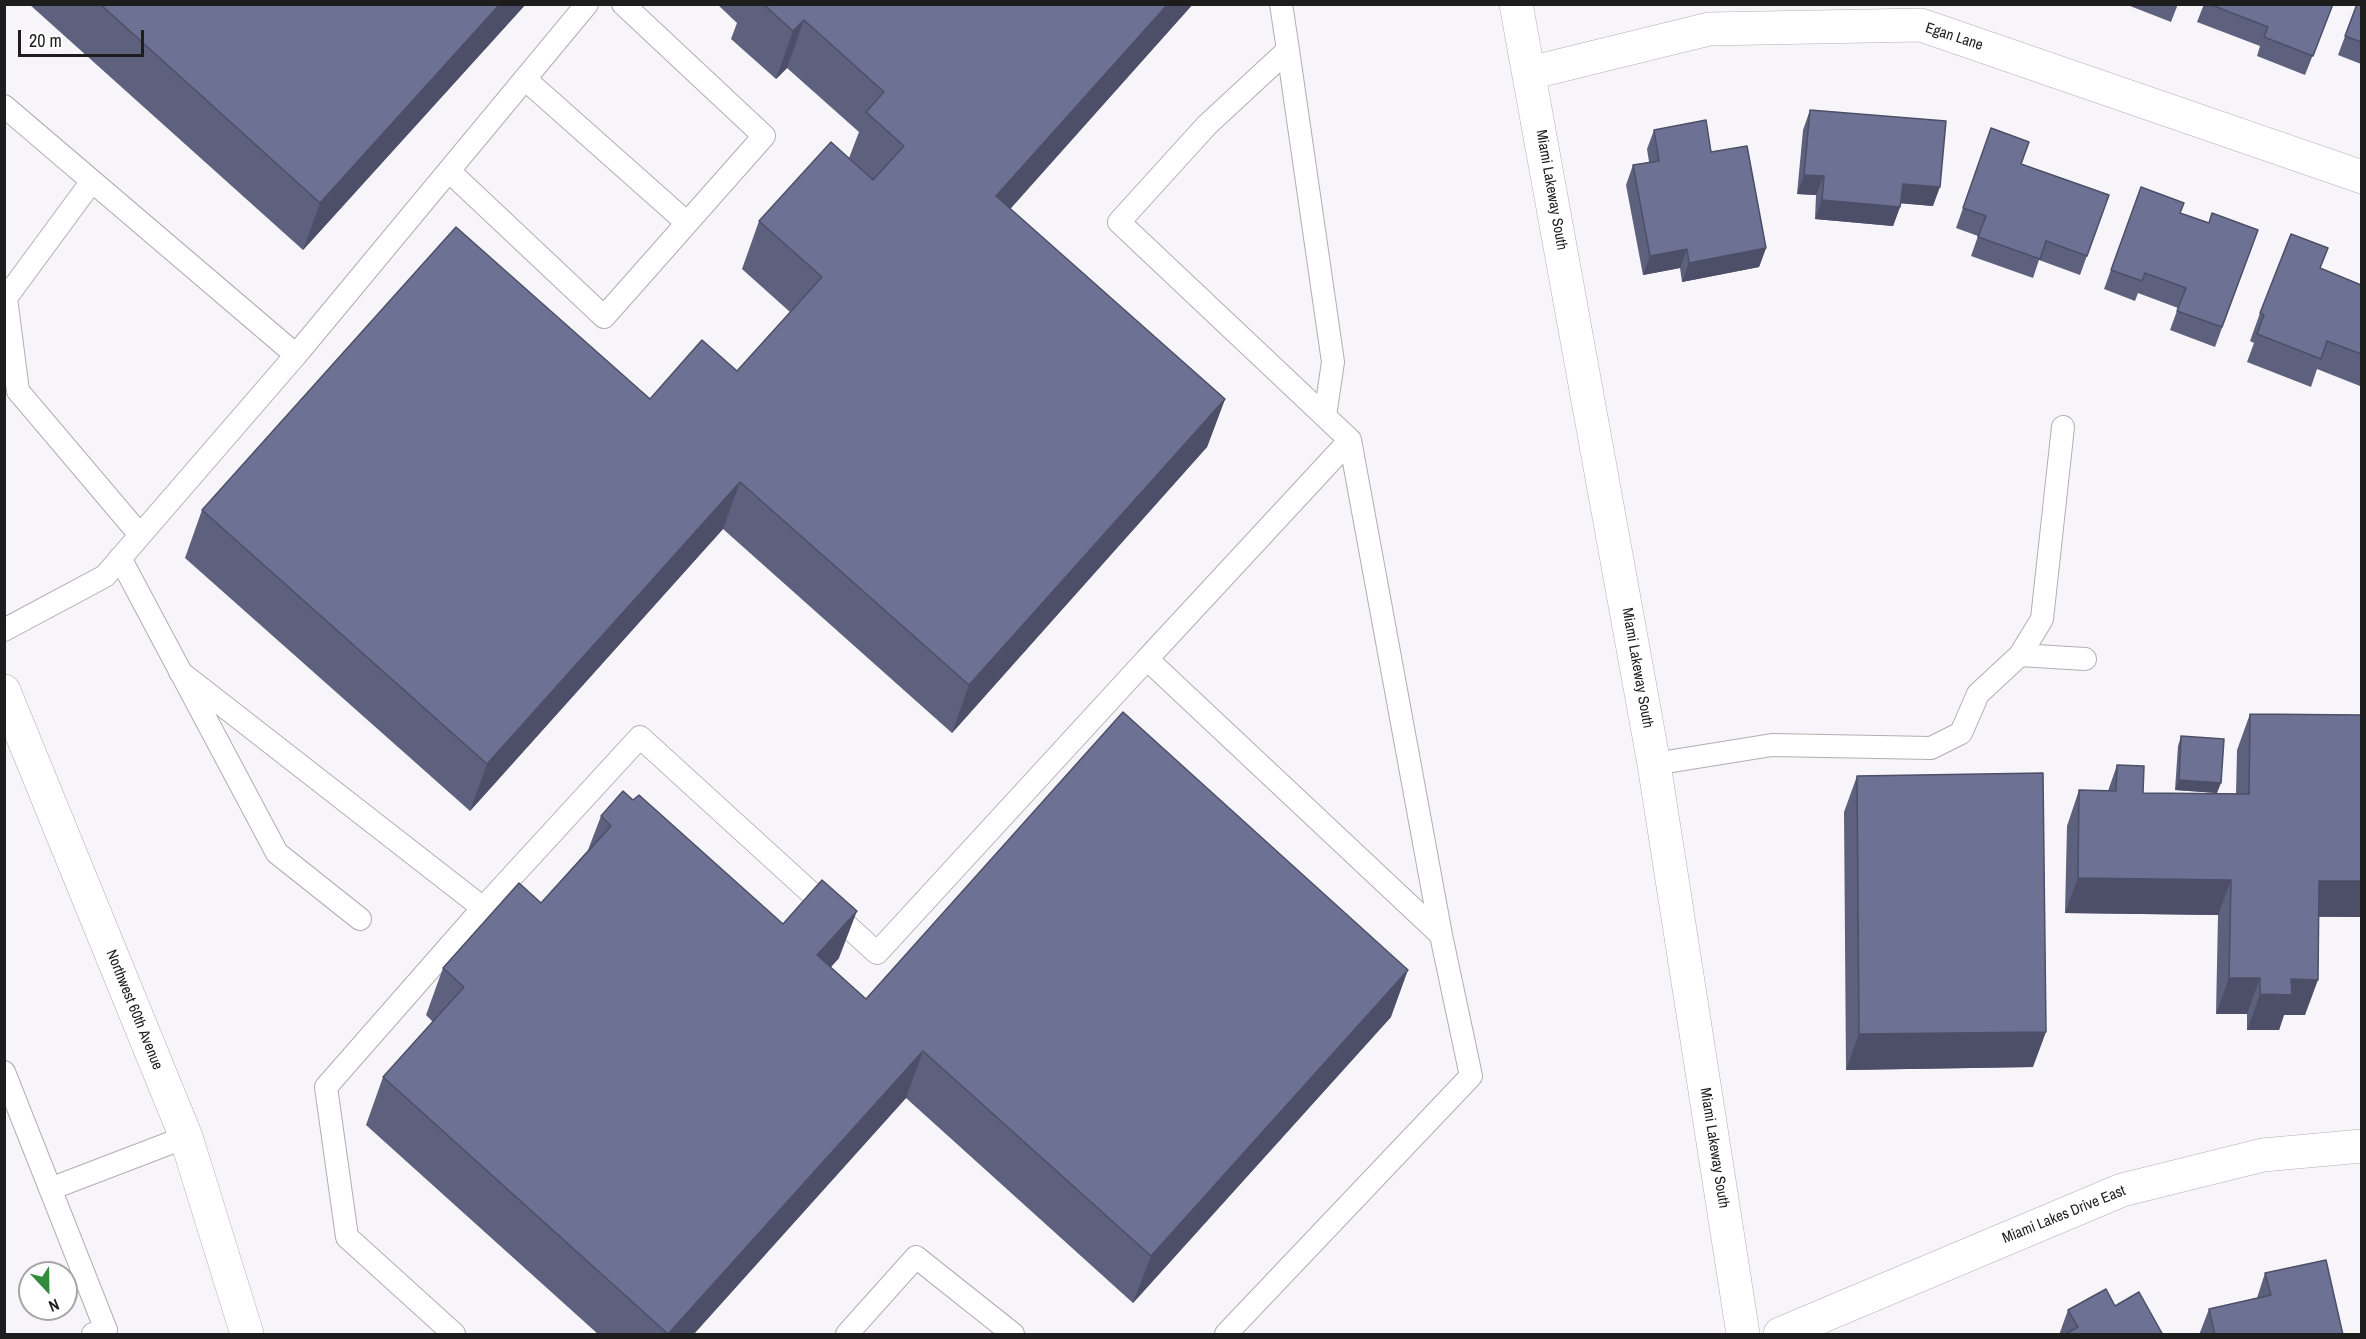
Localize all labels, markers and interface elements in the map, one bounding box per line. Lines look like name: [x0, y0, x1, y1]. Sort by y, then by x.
scale bar: [21, 18, 147, 56]
street label: Egan Lane: [1923, 19, 1985, 55]
text: 20 m: [29, 28, 62, 53]
street label: Miami Lakeway South: [1532, 129, 1570, 251]
street label: Miami Lakeway South: [1618, 607, 1656, 729]
street label: Northwest 60th Avenue: [102, 947, 166, 1073]
street label: Miami Lakeway South: [1696, 1086, 1732, 1210]
street label: Miami Lakes Drive East: [2000, 1182, 2128, 1248]
north arrow: [18, 1261, 78, 1321]
text: N: [45, 1294, 63, 1318]

